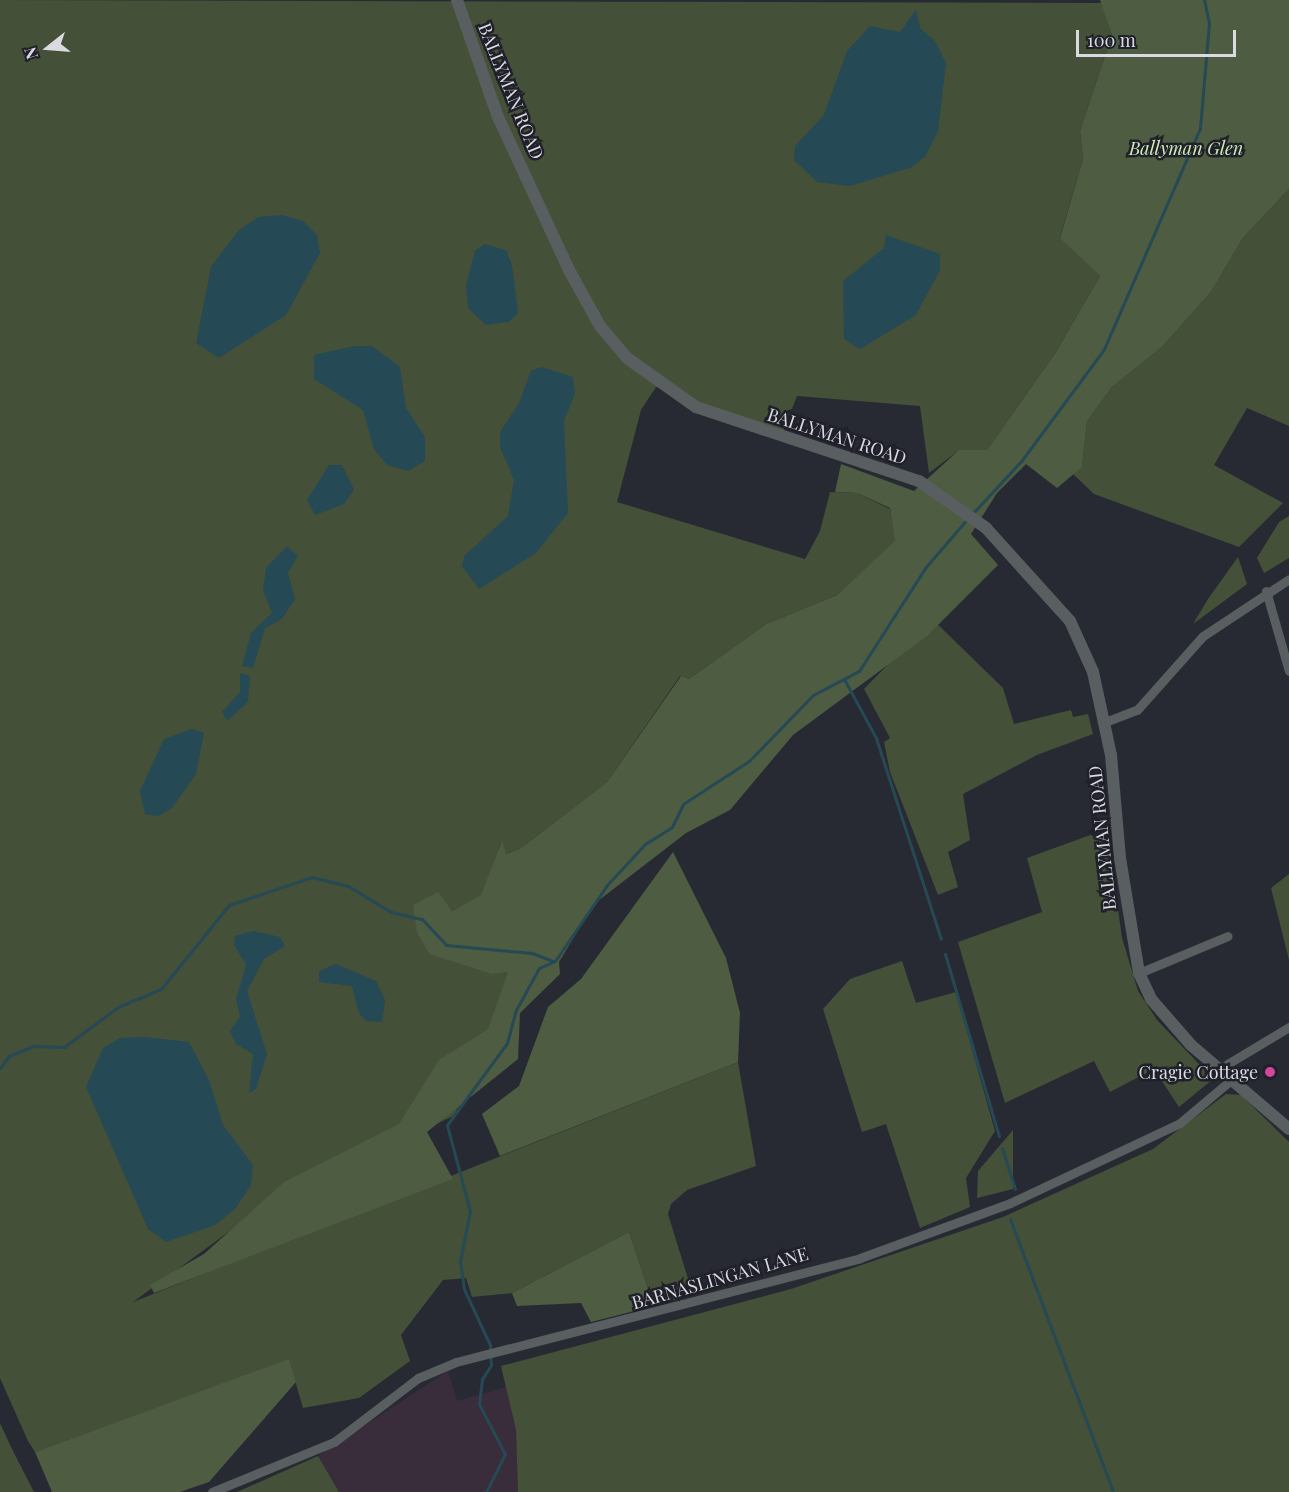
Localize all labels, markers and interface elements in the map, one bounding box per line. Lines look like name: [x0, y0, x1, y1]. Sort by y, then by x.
north arrow: [18, 18, 78, 78]
scale bar: [1079, 18, 1240, 56]
street label: BALLYMAN ROAD: [474, 20, 548, 162]
text: 100 m: [1087, 28, 1136, 52]
text: N: [19, 45, 42, 62]
park label: Ballyman Glen: [1129, 137, 1243, 159]
street label: BALLYMAN ROAD: [765, 403, 909, 469]
street label: BALLYMAN ROAD: [1084, 765, 1120, 911]
place label: Cragie Cottage: [1139, 1061, 1258, 1083]
marker: Cragie Cottage: [1263, 1065, 1277, 1079]
street label: BARNASLINGAN LANE: [629, 1242, 811, 1314]

